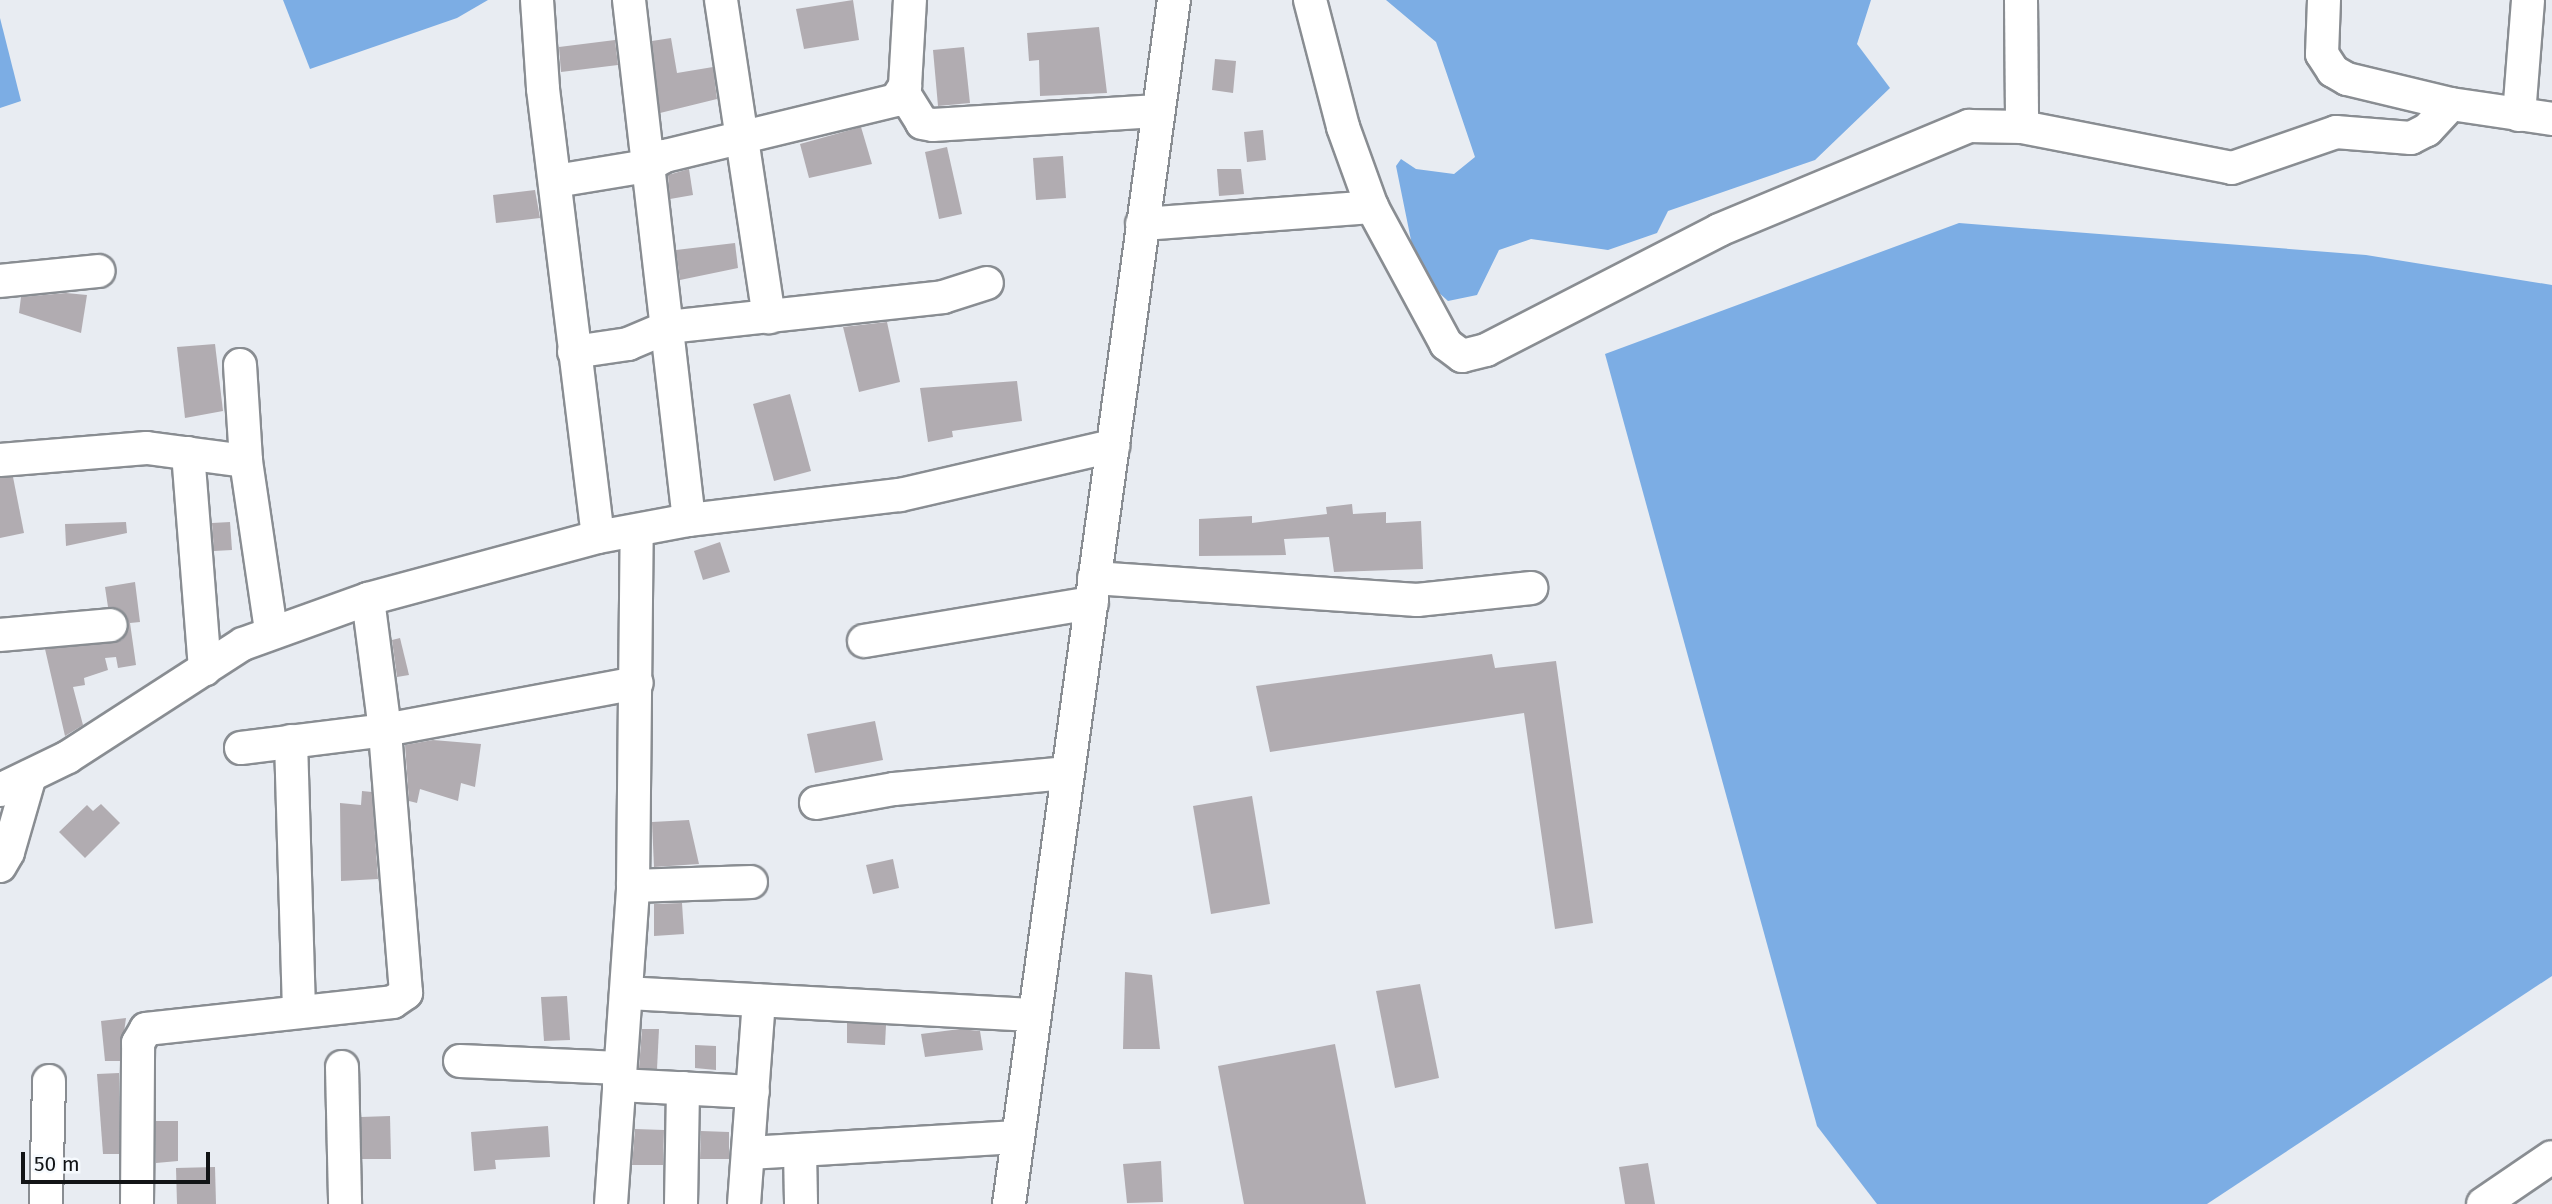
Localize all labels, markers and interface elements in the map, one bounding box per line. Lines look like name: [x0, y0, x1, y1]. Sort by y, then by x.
scale bar: [24, 1138, 214, 1182]
text: 50 m: [34, 1151, 80, 1177]

